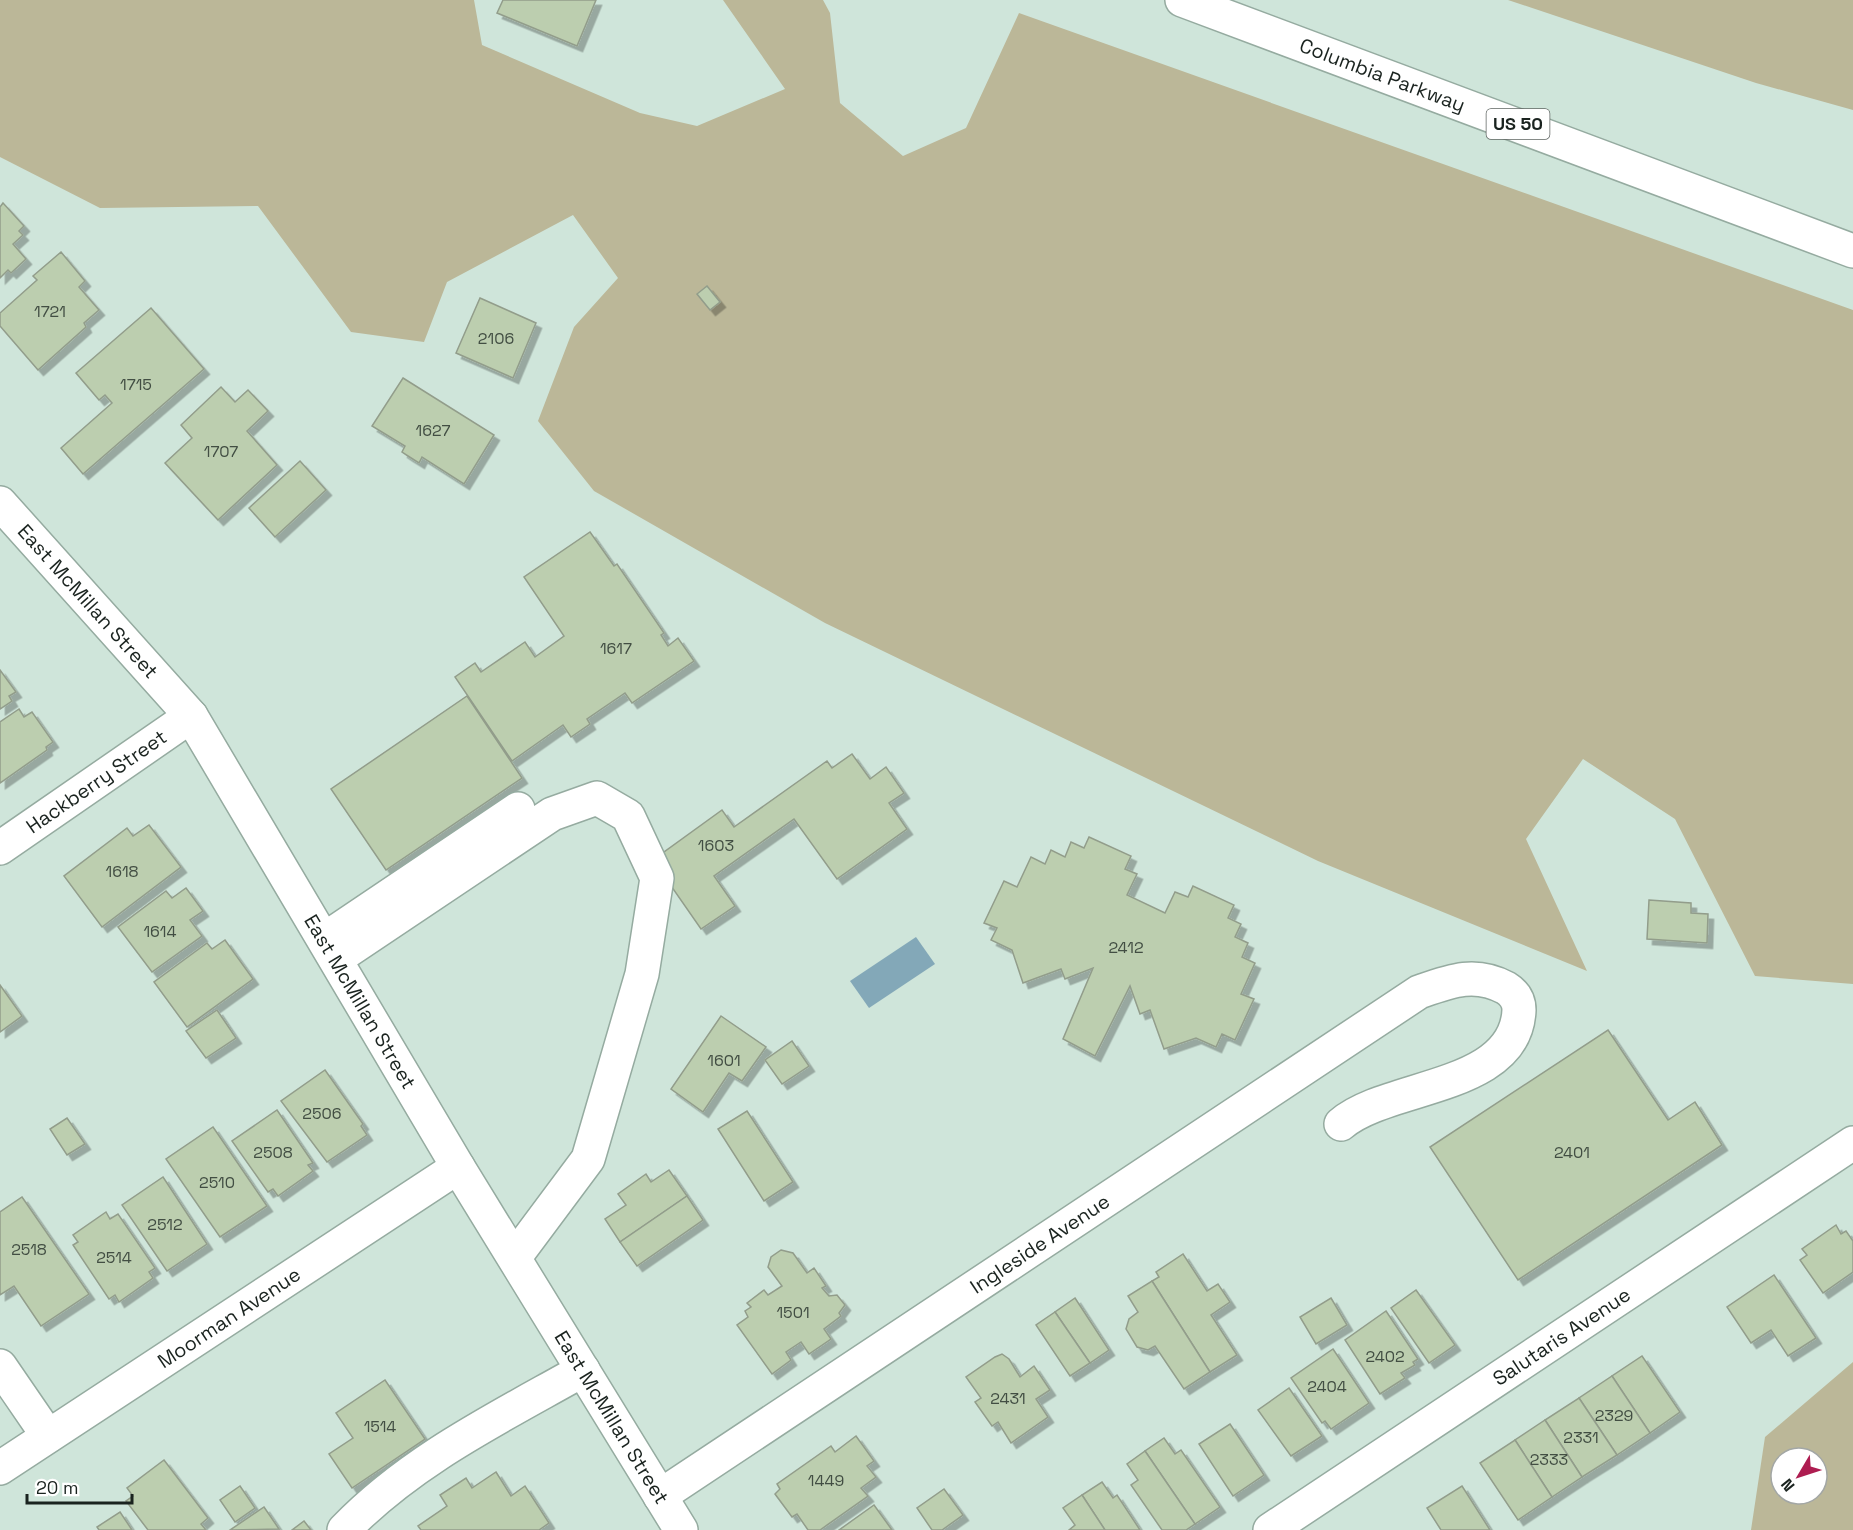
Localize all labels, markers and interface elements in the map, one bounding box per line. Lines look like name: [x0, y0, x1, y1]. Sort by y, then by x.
street label: Columbia Parkway: [1296, 32, 1469, 118]
road number: US 50: [1486, 109, 1550, 139]
house number: 1721: [34, 301, 66, 322]
house number: 2106: [478, 328, 514, 349]
house number: 1715: [120, 374, 152, 395]
house number: 1627: [416, 420, 450, 441]
house number: 1707: [204, 441, 238, 462]
street label: East McMillan Street: [12, 519, 164, 684]
house number: 1617: [600, 638, 632, 659]
street label: Hackberry Street: [21, 724, 172, 839]
house number: 1603: [698, 835, 734, 856]
house number: 1618: [105, 861, 139, 882]
street label: East McMillan Street: [298, 909, 422, 1094]
house number: 1614: [143, 921, 177, 942]
house number: 2412: [1108, 937, 1144, 958]
house number: 1601: [707, 1050, 741, 1071]
house number: 2506: [302, 1103, 342, 1124]
house number: 2508: [253, 1142, 293, 1163]
house number: 2401: [1554, 1142, 1590, 1163]
house number: 2510: [199, 1172, 235, 1193]
street label: Ingleside Avenue: [965, 1188, 1115, 1300]
house number: 2512: [147, 1214, 183, 1235]
house number: 2518: [11, 1239, 47, 1260]
house number: 2514: [96, 1247, 132, 1268]
street label: Moorman Avenue: [152, 1261, 306, 1374]
street label: Salutaris Avenue: [1488, 1281, 1635, 1392]
house number: 1501: [776, 1302, 810, 1323]
street label: East McMillan Street: [549, 1326, 675, 1509]
house number: 2402: [1365, 1346, 1405, 1367]
house number: 2404: [1307, 1376, 1347, 1397]
house number: 2431: [990, 1388, 1026, 1409]
house number: 2329: [1595, 1405, 1633, 1426]
house number: 1514: [364, 1416, 396, 1437]
house number: 2331: [1563, 1427, 1599, 1448]
north arrow: [1769, 1446, 1829, 1506]
house number: 2333: [1530, 1449, 1568, 1470]
scale bar: [27, 1467, 132, 1505]
house number: 1449: [808, 1470, 844, 1491]
text: N: [1776, 1474, 1799, 1496]
text: 20 m: [36, 1476, 79, 1499]

